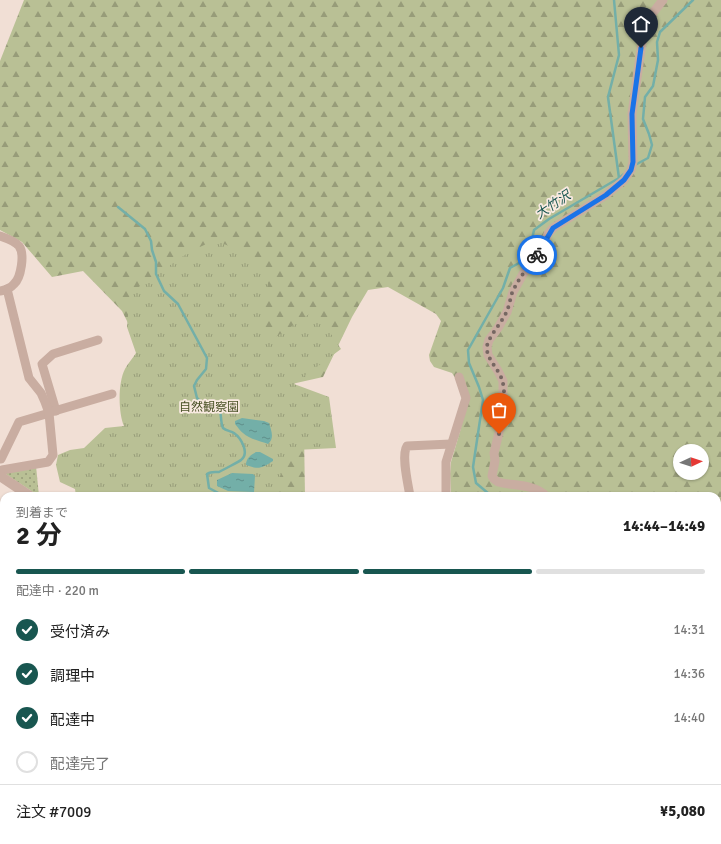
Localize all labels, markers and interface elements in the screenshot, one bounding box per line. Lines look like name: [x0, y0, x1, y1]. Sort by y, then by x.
pin: [624, 7.0, 658, 48]
icon: home: [630, 13, 652, 35]
water label: 大竹沢: [532, 186, 575, 223]
courier: [517, 235, 557, 275]
icon: bike: [526, 244, 548, 266]
pin: [482, 393, 516, 434]
icon: bag: [488, 399, 510, 421]
park label: 自然観察園: [179, 400, 239, 415]
north arrow: [673, 444, 709, 480]
map controls: [673, 444, 709, 480]
text: 到着まで: [16, 505, 68, 521]
text: 14:44–14:49: [623, 517, 705, 535]
text: 2 分: [16, 520, 62, 552]
text: 配達中 · 220 m: [16, 583, 99, 599]
icon: check: [16, 619, 38, 641]
text: 14:31: [673, 622, 705, 638]
text: 受付済み: [50, 623, 110, 641]
icon: check: [16, 663, 38, 685]
text: 14:36: [673, 666, 705, 682]
text: 調理中: [50, 667, 95, 685]
icon: check: [16, 707, 38, 729]
text: 14:40: [673, 710, 705, 726]
text: 配達中: [50, 711, 95, 729]
text: 配達完了: [50, 755, 110, 773]
text: ¥5,080: [660, 802, 705, 820]
text: 注文 #7009: [16, 803, 91, 821]

